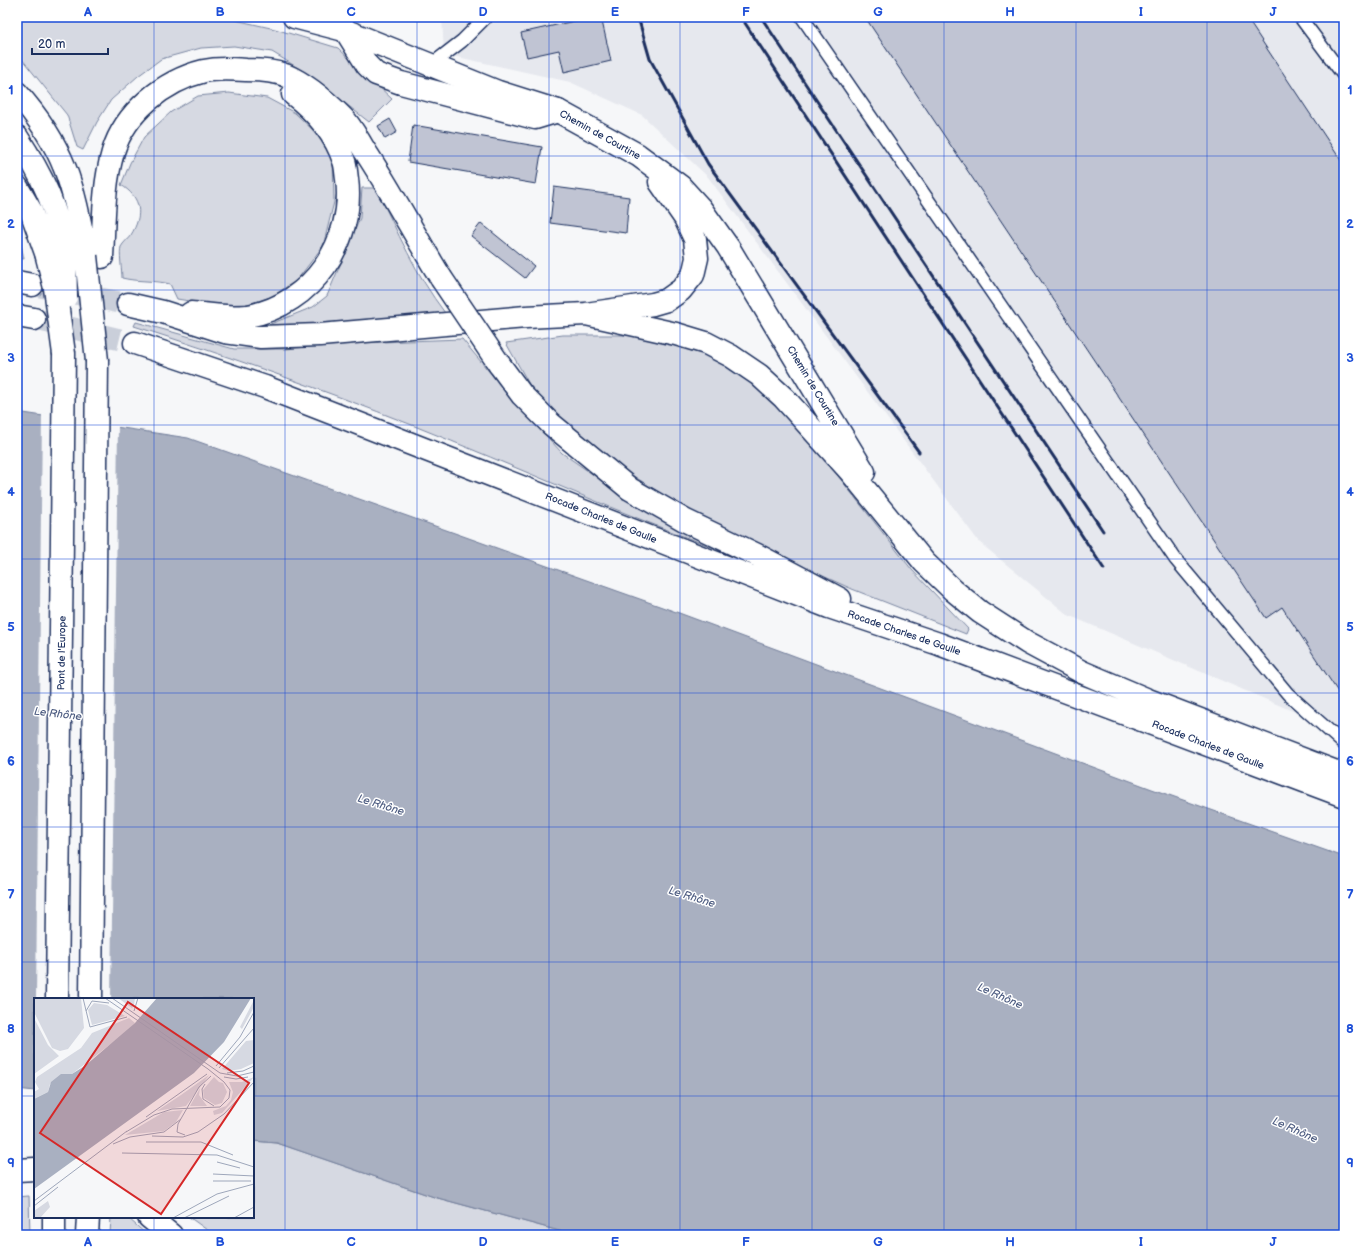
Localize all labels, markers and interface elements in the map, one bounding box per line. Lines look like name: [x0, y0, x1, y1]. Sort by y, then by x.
text: A: [83, 4, 92, 20]
text: B: [215, 4, 225, 20]
text: C: [346, 4, 356, 20]
text: D: [478, 4, 488, 20]
text: E: [611, 4, 620, 20]
text: F: [742, 4, 750, 20]
text: G: [873, 4, 883, 20]
text: H: [1005, 4, 1015, 20]
text: I: [1139, 4, 1143, 20]
text: J: [1269, 4, 1277, 20]
scale bar: [32, 30, 108, 56]
text: 20 m: [38, 37, 65, 52]
text: 1: [8, 82, 14, 98]
text: 1: [1347, 82, 1353, 98]
street label: Chemin de Courtine: [557, 108, 643, 162]
text: 2: [7, 216, 15, 232]
text: 2: [1346, 216, 1354, 232]
street label: Chemin de Courtine: [784, 344, 842, 428]
text: 3: [7, 350, 15, 366]
text: 3: [1346, 350, 1354, 366]
text: 4: [7, 484, 15, 500]
text: 4: [1346, 484, 1354, 500]
street label: Rocade Charles de Gaulle: [543, 490, 659, 546]
street label: Rocade Charles de Gaulle: [846, 608, 962, 658]
street label: Pont de l'Europe: [55, 616, 69, 690]
text: 5: [7, 619, 15, 635]
text: 5: [1346, 619, 1354, 635]
water label: Le Rhône: [33, 705, 83, 723]
street label: Rocade Charles de Gaulle: [1150, 718, 1266, 772]
text: 6: [7, 753, 15, 769]
text: 6: [1346, 753, 1354, 769]
water label: Le Rhône: [356, 792, 406, 818]
water label: Le Rhône: [667, 884, 717, 910]
text: 7: [7, 887, 15, 903]
text: 7: [1346, 887, 1354, 903]
water label: Le Rhône: [975, 980, 1025, 1012]
inset map: [34, 998, 254, 1218]
text: 8: [7, 1021, 15, 1037]
text: 8: [1346, 1021, 1354, 1037]
water label: Le Rhône: [1270, 1114, 1320, 1146]
text: 9: [7, 1155, 15, 1171]
text: 9: [1346, 1155, 1354, 1171]
text: A: [83, 1234, 92, 1250]
text: B: [215, 1234, 225, 1250]
text: C: [346, 1234, 356, 1250]
text: D: [478, 1234, 488, 1250]
text: E: [611, 1234, 620, 1250]
text: F: [742, 1234, 750, 1250]
text: G: [873, 1234, 883, 1250]
text: H: [1005, 1234, 1015, 1250]
text: I: [1139, 1234, 1143, 1250]
text: J: [1269, 1234, 1277, 1250]

